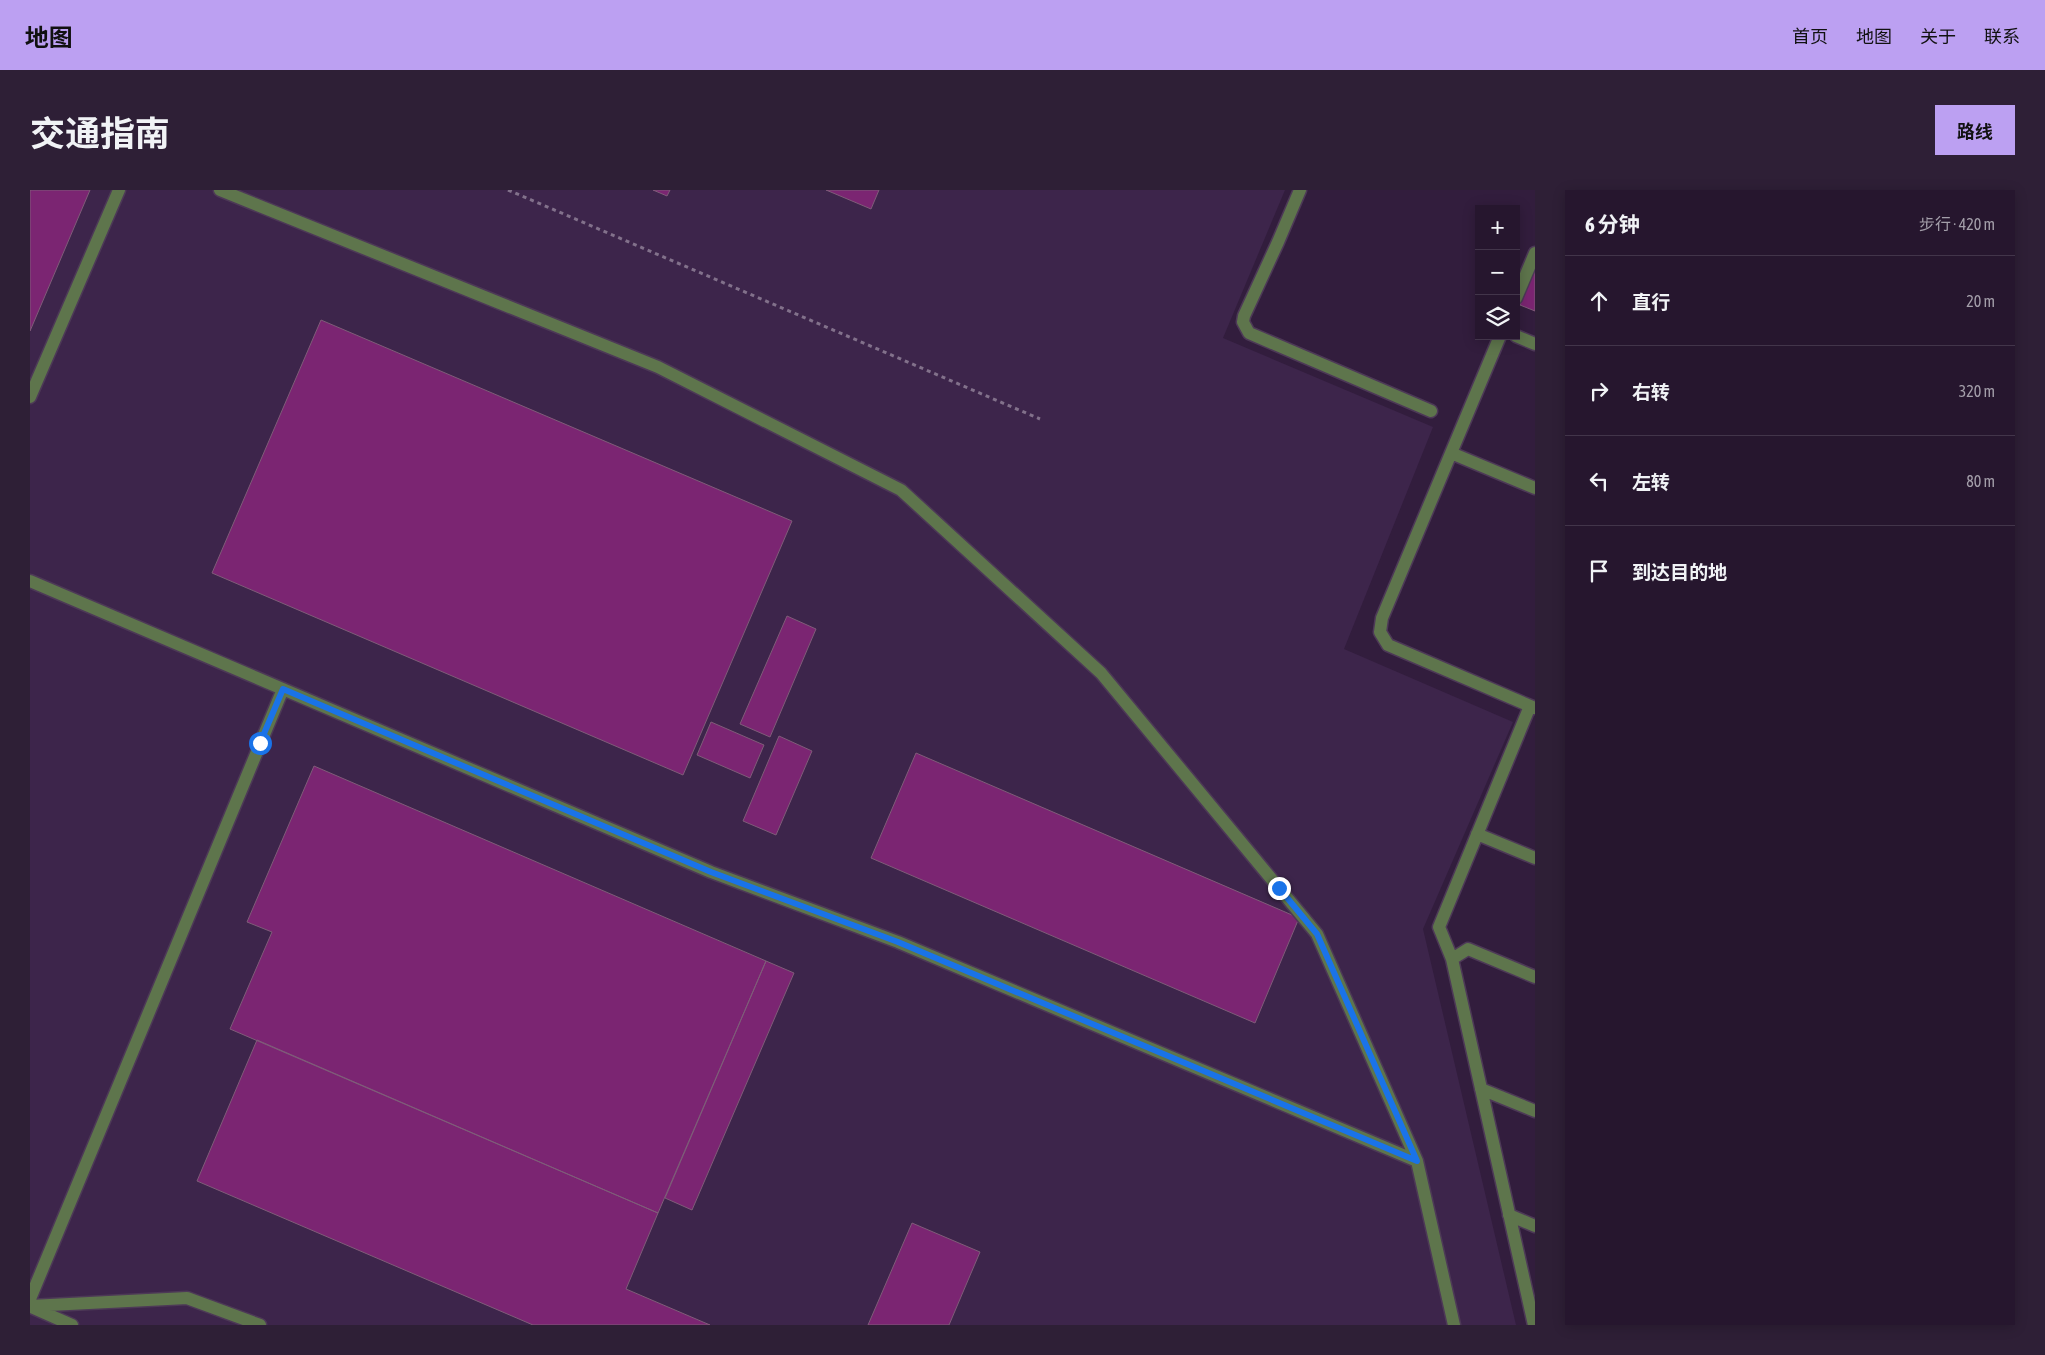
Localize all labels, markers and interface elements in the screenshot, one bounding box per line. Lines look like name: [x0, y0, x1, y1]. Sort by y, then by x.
text: 地图: [25, 24, 73, 51]
text: 首页: [1792, 26, 1828, 47]
text: 地图: [1856, 26, 1892, 47]
text: 关于: [1920, 26, 1956, 47]
text: 联系: [1984, 26, 2020, 47]
button: 路线: [1935, 105, 2015, 155]
text: 交通指南: [30, 113, 170, 153]
map controls: [1475, 205, 1520, 340]
button: +: [1475, 205, 1520, 250]
text: 6 分钟: [1585, 212, 1640, 236]
text: 步行 · 420 m: [1919, 215, 1995, 233]
button: −: [1475, 250, 1520, 295]
icon: ahead: [1585, 287, 1613, 315]
text: 直行: [1632, 291, 1670, 313]
text: 20 m: [1966, 292, 1995, 310]
button: layers: [1475, 295, 1520, 340]
icon: right: [1585, 377, 1613, 405]
text: 右转: [1632, 381, 1670, 403]
text: 320 m: [1959, 382, 1995, 400]
icon: left: [1585, 467, 1613, 495]
text: 左转: [1632, 471, 1670, 493]
text: 80 m: [1966, 472, 1995, 490]
icon: arrive: [1585, 557, 1613, 585]
text: 到达目的地: [1632, 561, 1727, 583]
route start: [249, 732, 272, 755]
route end: [1268, 877, 1291, 900]

